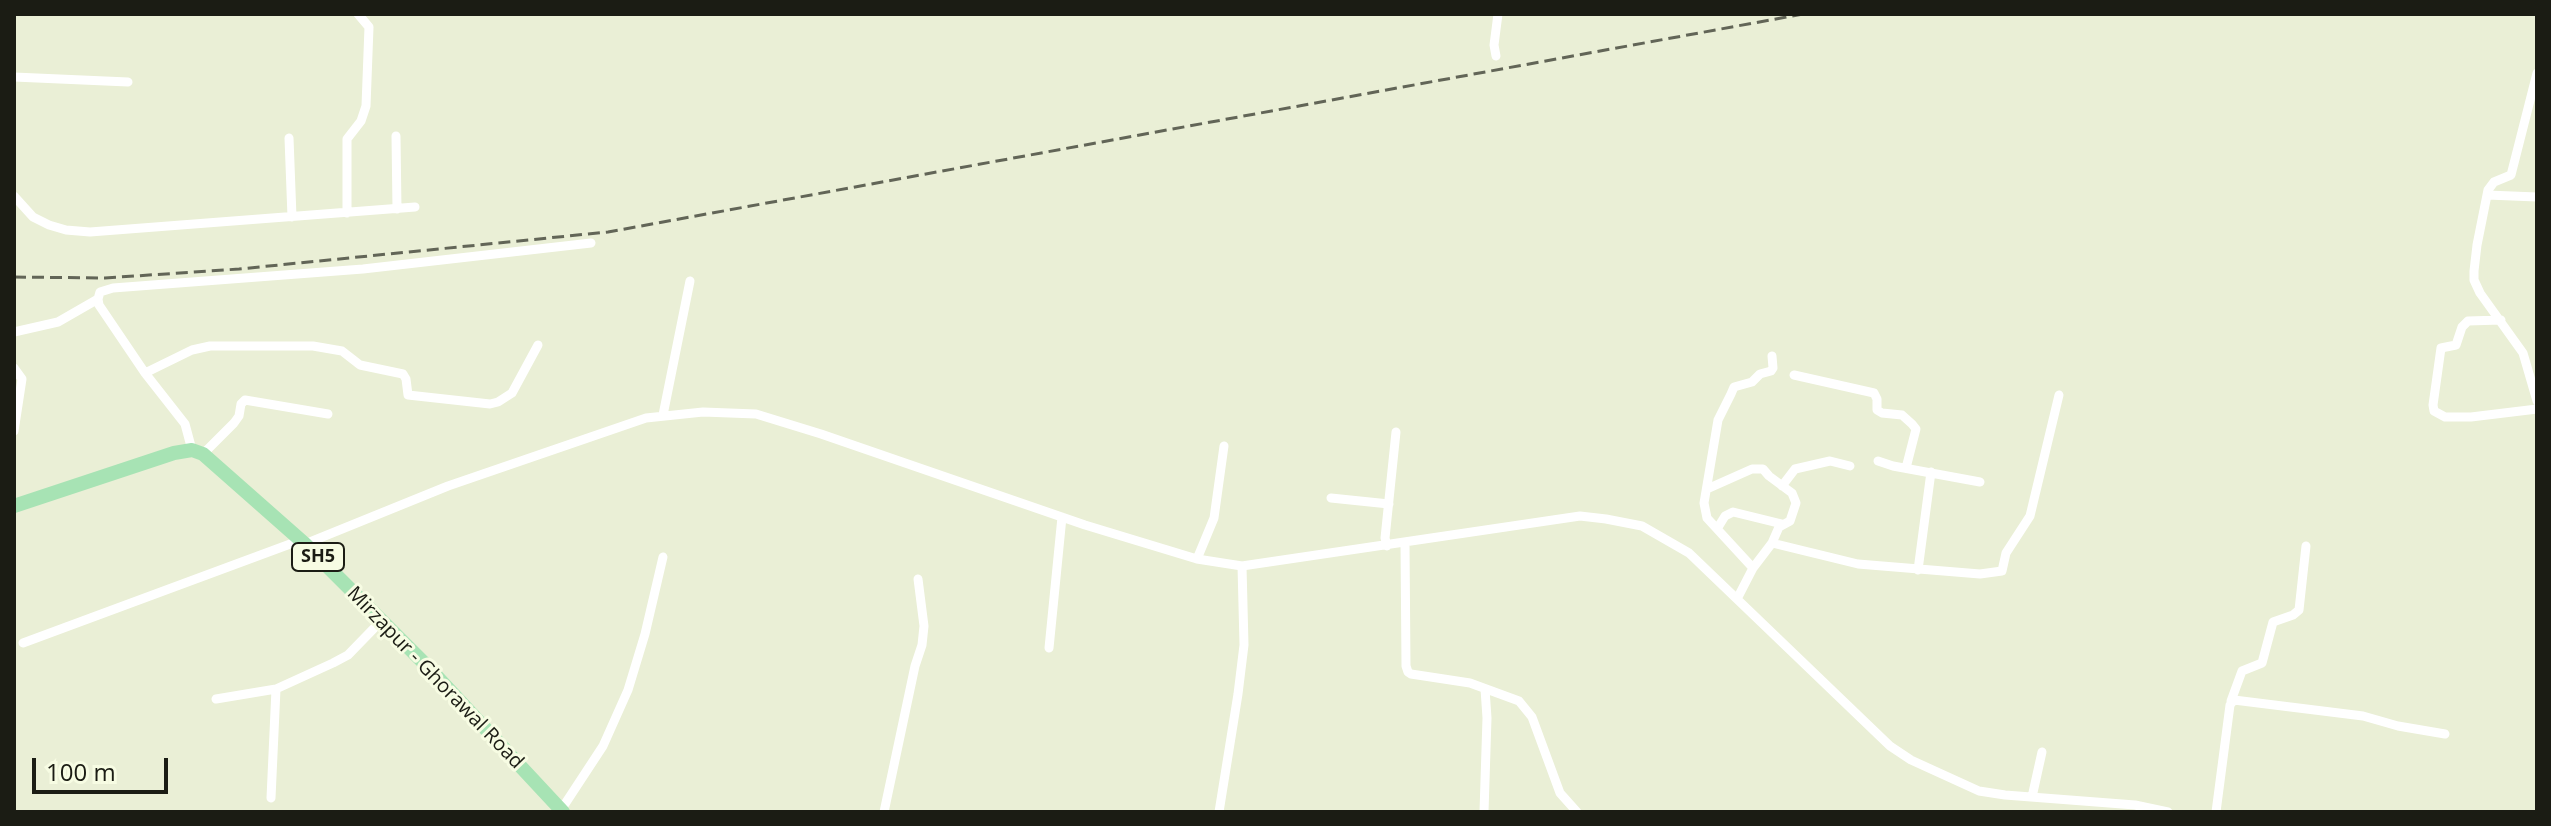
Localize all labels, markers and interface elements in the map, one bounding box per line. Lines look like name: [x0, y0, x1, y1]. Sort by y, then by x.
road number: SH5: [292, 543, 344, 571]
street label: Mirzapur - Ghorawal Road: [342, 582, 528, 774]
scale bar: [36, 742, 172, 792]
text: 100 m: [46, 755, 116, 788]

